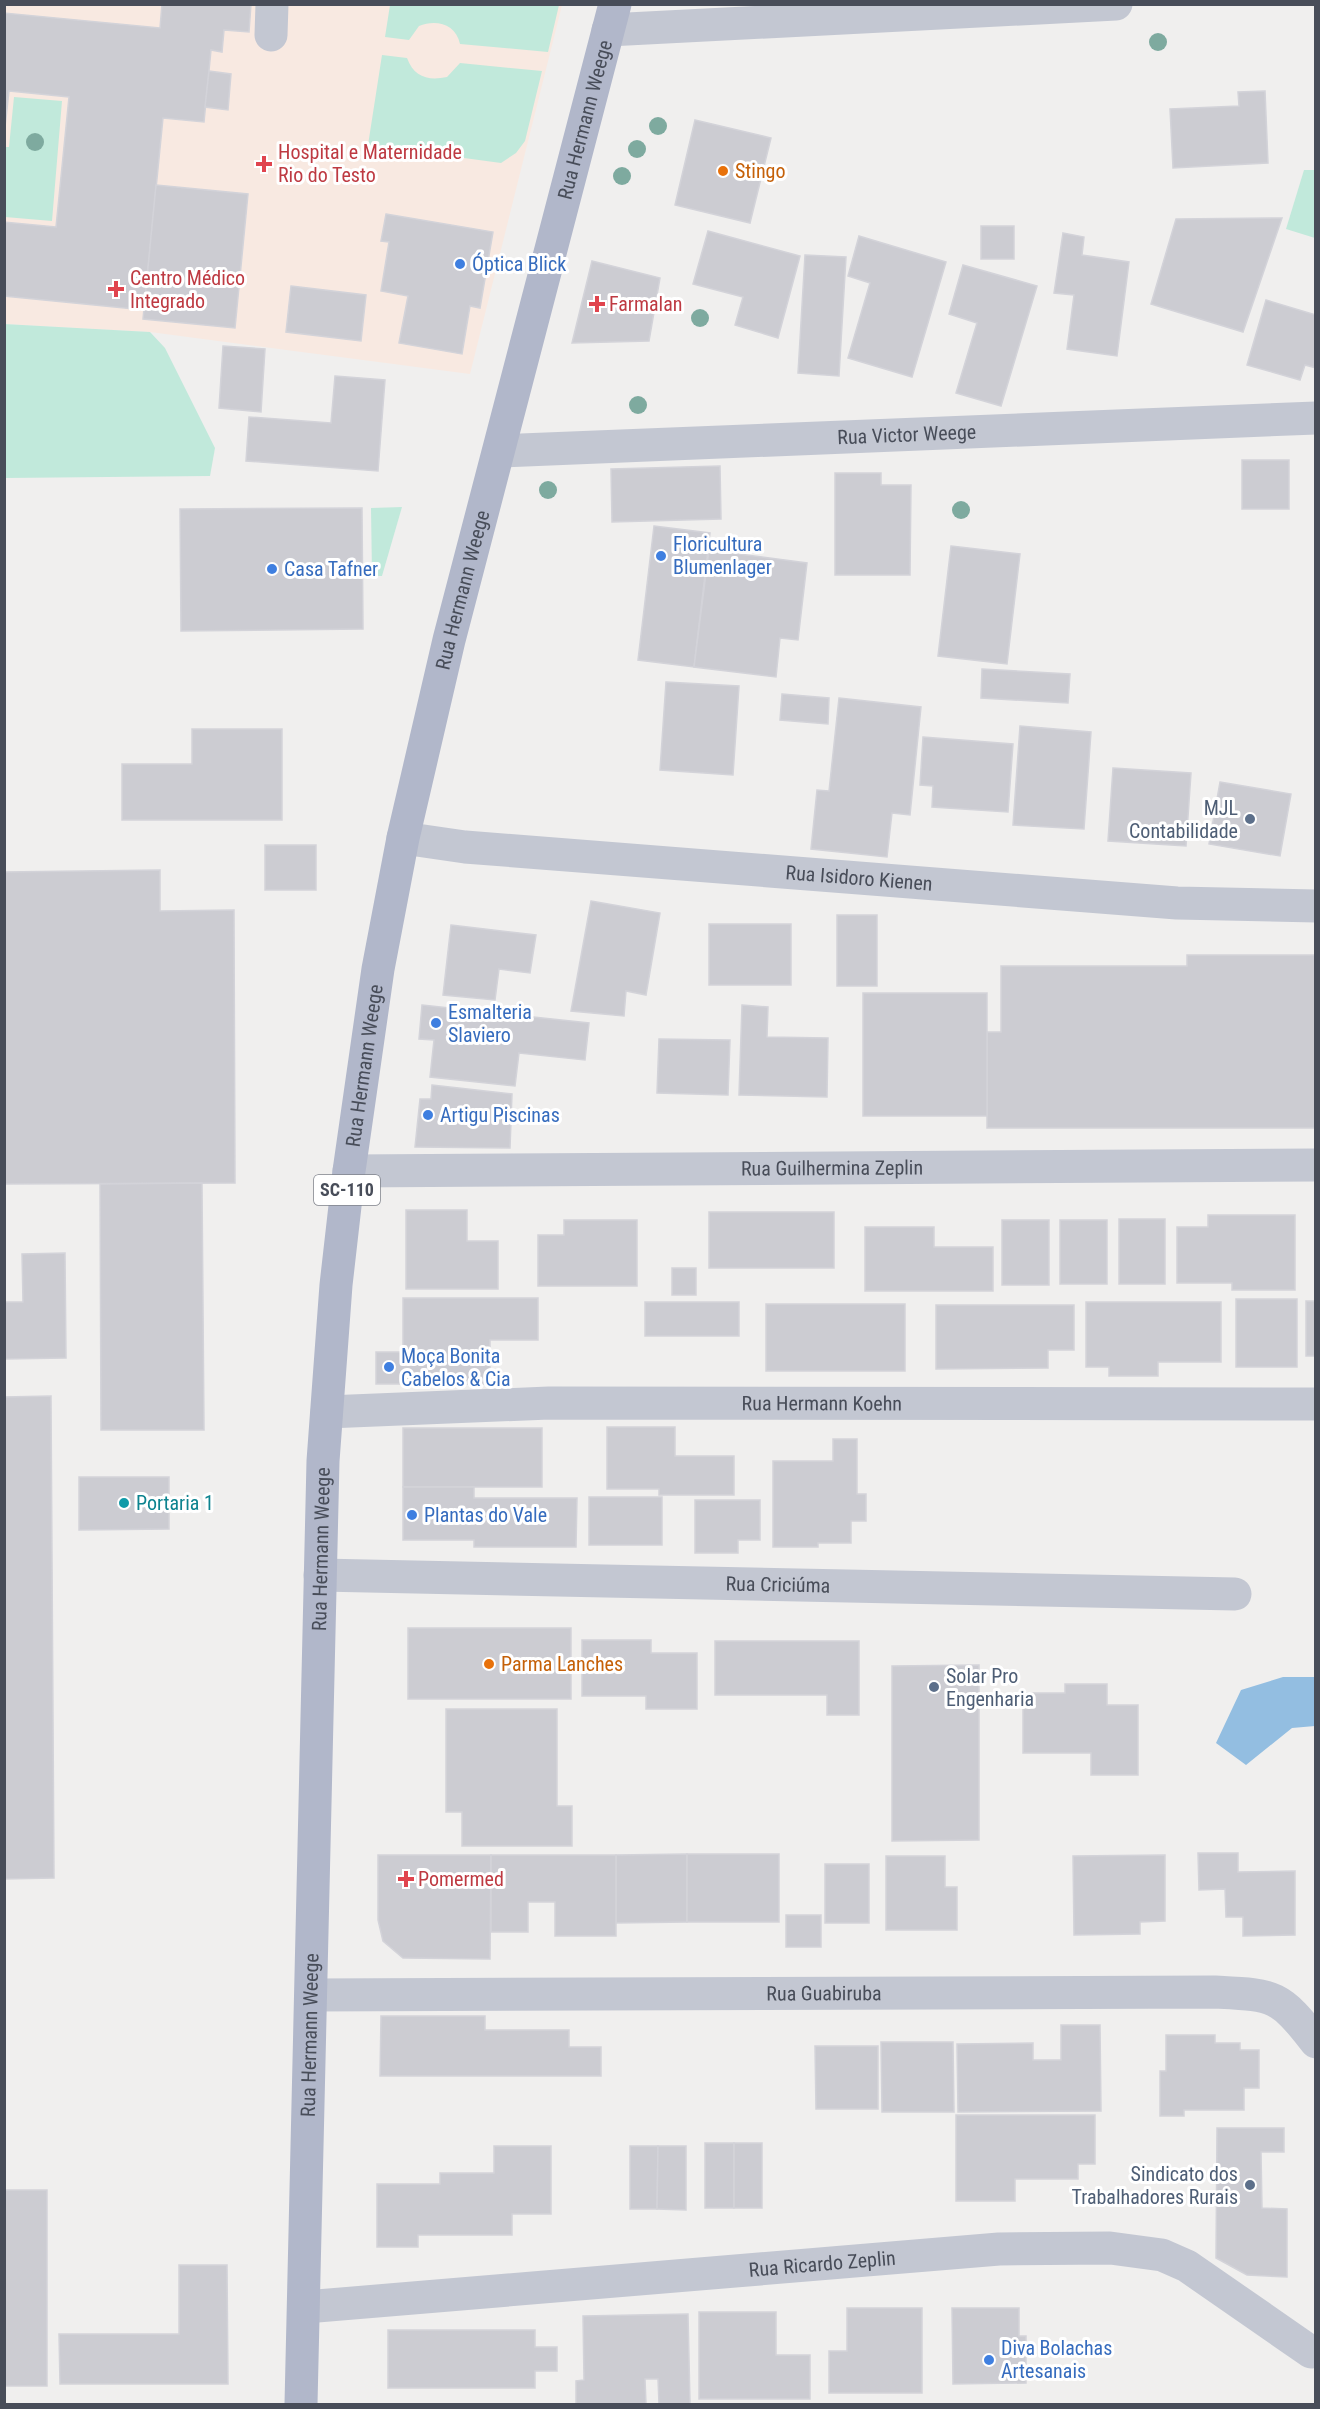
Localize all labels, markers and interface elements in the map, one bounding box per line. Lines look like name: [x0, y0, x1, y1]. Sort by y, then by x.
street label: Rua Hermann Weege: [553, 37, 617, 202]
place label: Hospital e Maternidade Rio do Testo: [278, 140, 462, 187]
marker: Hospital e Maternidade Rio do Testo: [255, 155, 273, 173]
place label: Stingo: [735, 159, 785, 183]
marker: Stingo: [716, 164, 730, 178]
place label: Óptica Blick: [472, 252, 566, 276]
marker: Óptica Blick: [453, 257, 467, 271]
place label: Centro Médico Integrado: [130, 266, 245, 313]
marker: Centro Médico Integrado: [107, 280, 125, 298]
place label: Farmalan: [609, 292, 682, 316]
marker: Farmalan: [590, 297, 604, 311]
street label: Rua Victor Weege: [837, 420, 977, 449]
street label: Rua Hermann Weege: [430, 508, 494, 672]
place label: Floricultura Blumenlager: [673, 532, 772, 579]
marker: Floricultura Blumenlager: [654, 549, 668, 563]
place label: Casa Tafner: [284, 557, 378, 581]
marker: Casa Tafner: [265, 562, 279, 576]
place label: MJL Contabilidade: [1129, 796, 1238, 843]
marker: MJL Contabilidade: [1243, 812, 1257, 826]
street label: Rua Isidoro Kienen: [785, 860, 934, 896]
street label: Rua Hermann Weege: [341, 983, 388, 1148]
place label: Esmalteria Slaviero: [448, 1000, 532, 1047]
marker: Esmalteria Slaviero: [429, 1016, 443, 1030]
place label: Artigu Piscinas: [440, 1103, 560, 1127]
marker: Artigu Piscinas: [421, 1108, 435, 1122]
street label: Rua Guilhermina Zeplin: [741, 1155, 923, 1181]
road number: SC-110: [314, 1175, 380, 1205]
place label: Moça Bonita Cabelos & Cia: [401, 1344, 510, 1391]
marker: Moça Bonita Cabelos & Cia: [382, 1360, 396, 1374]
street label: Rua Hermann Koehn: [742, 1391, 902, 1415]
street label: Rua Hermann Weege: [307, 1467, 335, 1631]
place label: Portaria 1: [136, 1491, 214, 1515]
marker: Portaria 1: [117, 1496, 131, 1510]
place label: Plantas do Vale: [424, 1503, 547, 1527]
marker: Plantas do Vale: [405, 1508, 419, 1522]
street label: Rua Criciúma: [725, 1571, 830, 1598]
place label: Parma Lanches: [501, 1652, 623, 1676]
marker: Parma Lanches: [482, 1657, 496, 1671]
place label: Solar Pro Engenharia: [946, 1664, 1034, 1711]
marker: Solar Pro Engenharia: [927, 1680, 941, 1694]
place label: Pomermed: [418, 1867, 504, 1891]
marker: Pomermed: [399, 1872, 413, 1886]
street label: Rua Hermann Weege: [296, 1953, 324, 2117]
street label: Rua Guabiruba: [766, 1981, 882, 2005]
place label: Sindicato dos Trabalhadores Rurais: [1072, 2162, 1238, 2209]
marker: Sindicato dos Trabalhadores Rurais: [1243, 2178, 1257, 2192]
street label: Rua Ricardo Zeplin: [748, 2246, 897, 2282]
place label: Diva Bolachas Artesanais: [1001, 2336, 1112, 2383]
marker: Diva Bolachas Artesanais: [982, 2353, 996, 2367]

